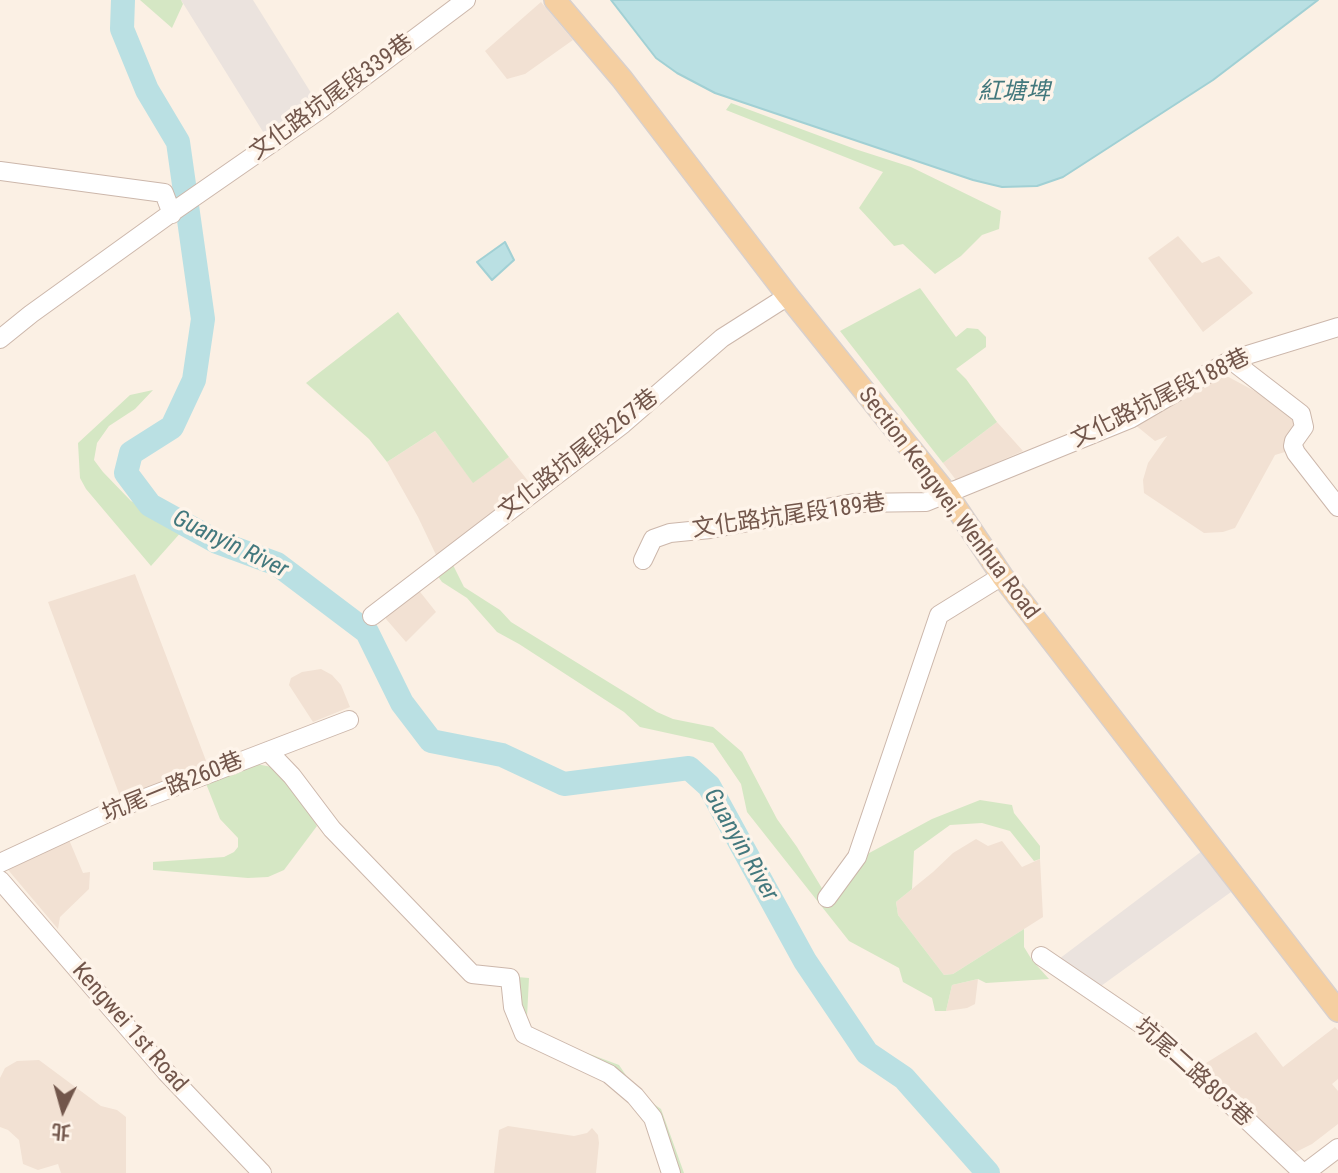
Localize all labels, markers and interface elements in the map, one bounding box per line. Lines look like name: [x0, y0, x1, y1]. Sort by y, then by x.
street label: 文化路坑尾段339巷: [245, 30, 419, 166]
water label: 紅塘埤: [978, 79, 1050, 107]
street label: 文化路坑尾段188巷: [1067, 344, 1255, 454]
street label: Section Kengwei, Wenhua Road: [852, 382, 1044, 626]
street label: 文化路坑尾段267巷: [494, 384, 664, 526]
street label: 文化路坑尾段189巷: [690, 490, 888, 544]
water label: Guanyin River: [168, 505, 292, 585]
street label: 坑尾一路260巷: [99, 747, 247, 829]
water label: Guanyin River: [696, 784, 784, 906]
street label: Kengwei 1st Road: [65, 958, 193, 1098]
street label: 坑尾二路805巷: [1128, 1013, 1258, 1133]
north arrow: [28, 1075, 98, 1145]
text: 北: [51, 1119, 72, 1144]

